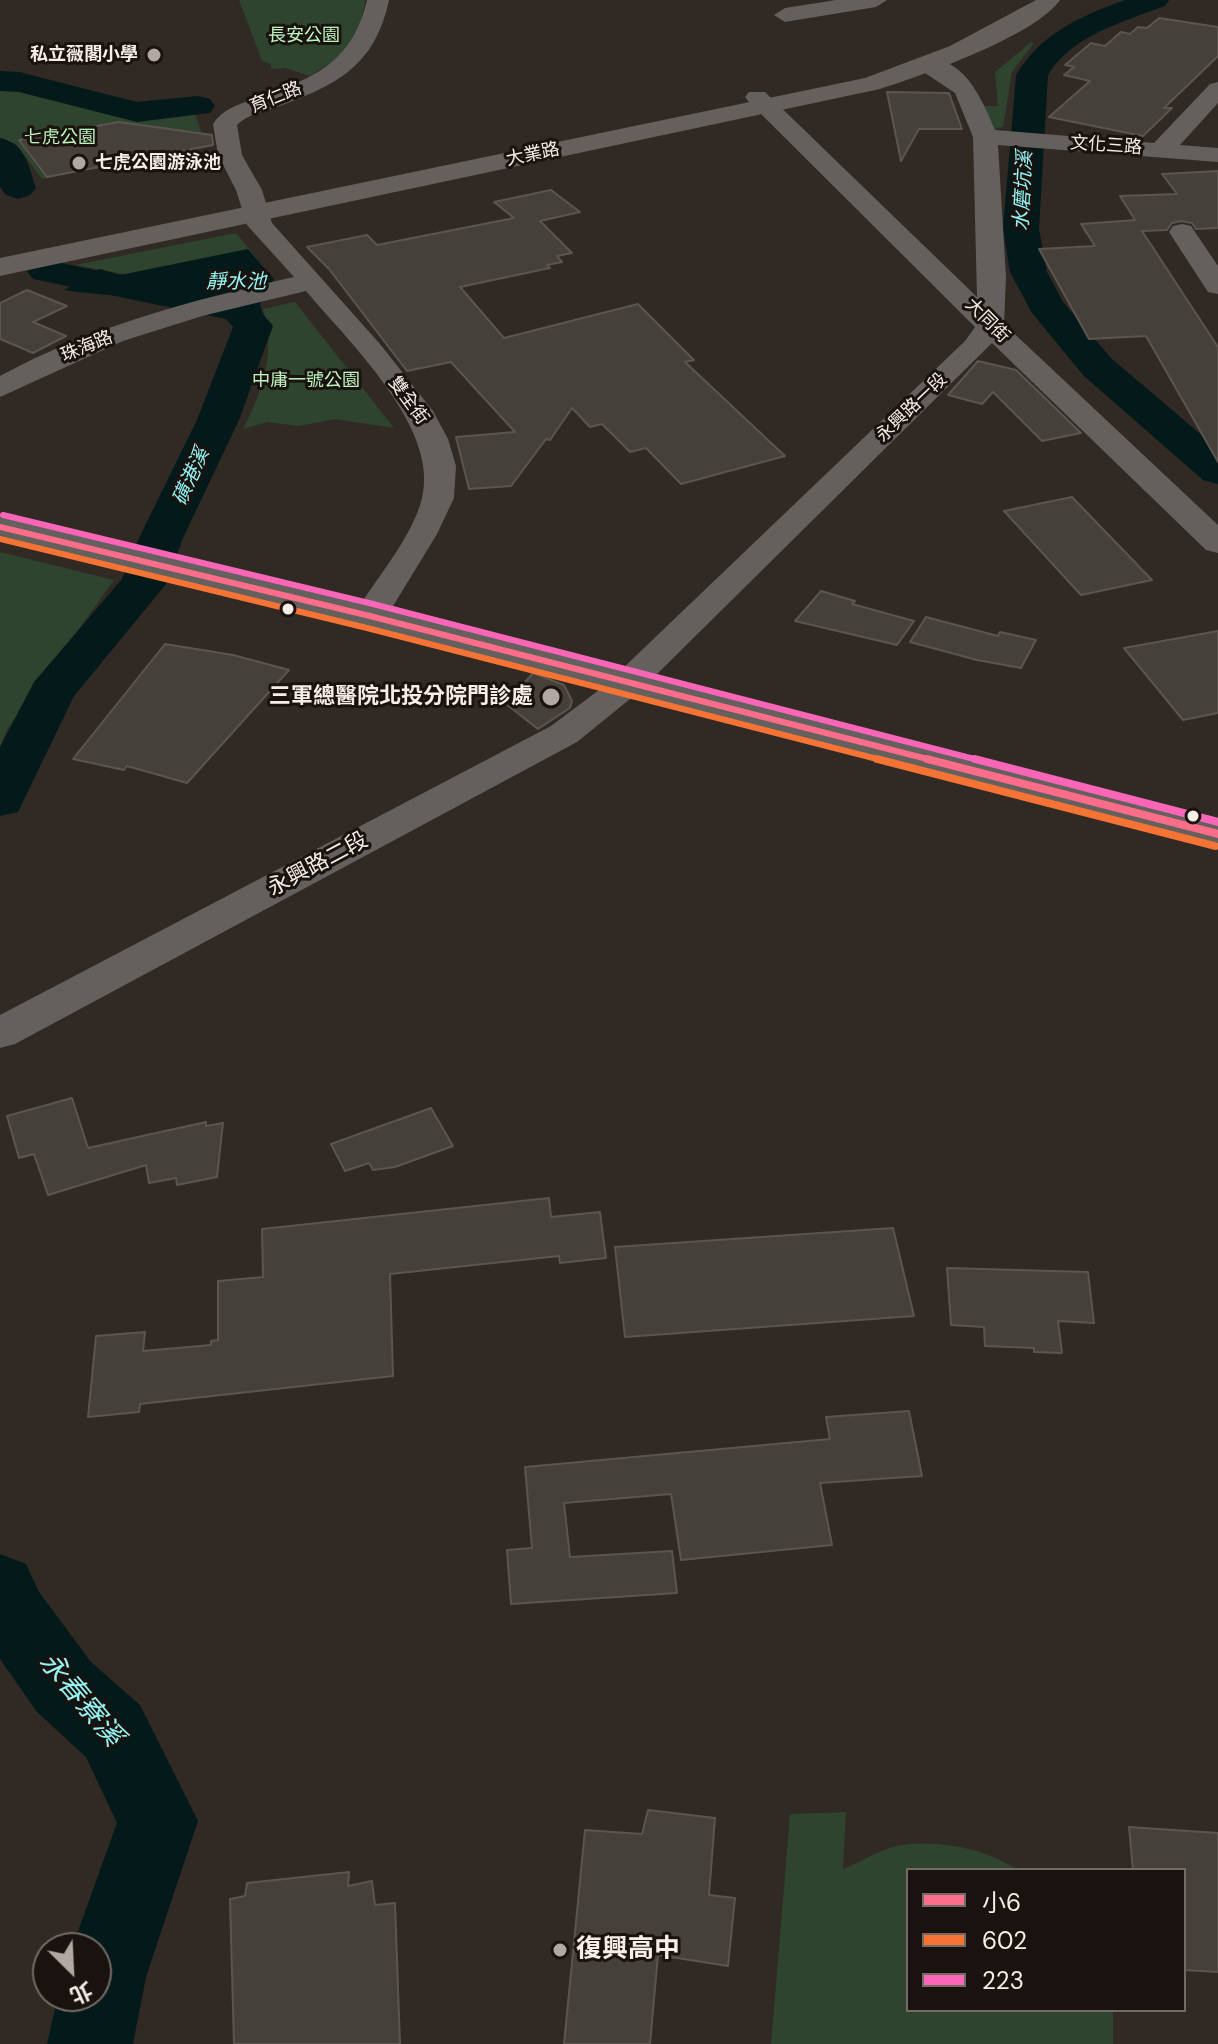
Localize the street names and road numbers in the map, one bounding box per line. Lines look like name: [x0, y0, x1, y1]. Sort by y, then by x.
street label: 育仁路: [247, 78, 305, 118]
street label: 文化三路: [1069, 133, 1143, 159]
street label: 大業路: [504, 139, 562, 171]
street label: 大同街: [960, 294, 1014, 348]
street label: 珠海路: [58, 327, 116, 367]
street label: 永興路一段: [872, 369, 952, 447]
street label: 雙全街: [383, 373, 433, 429]
street label: 永興路二段: [263, 828, 373, 902]

